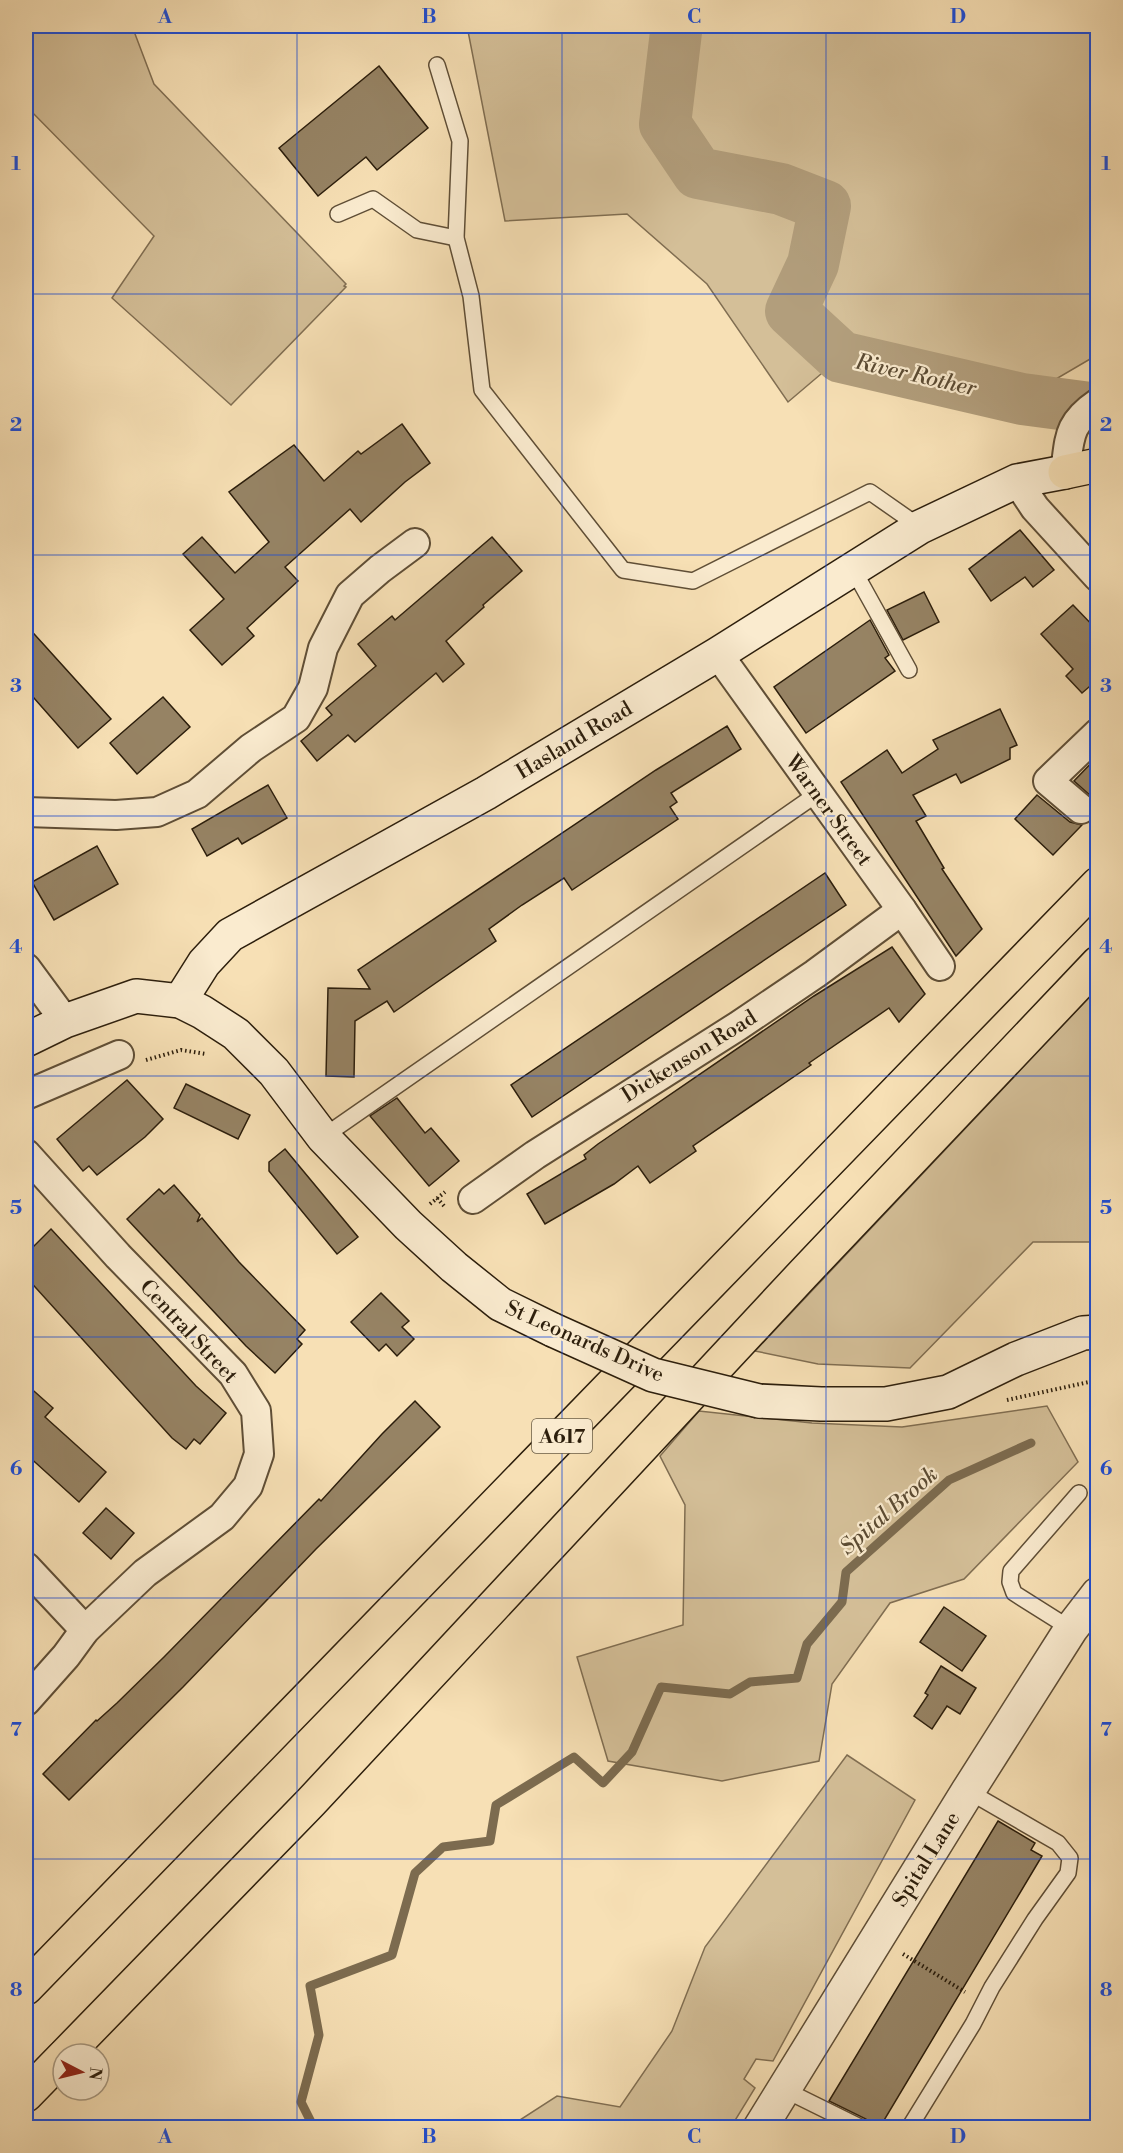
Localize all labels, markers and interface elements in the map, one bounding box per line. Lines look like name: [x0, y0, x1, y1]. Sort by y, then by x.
text: A: [157, 5, 173, 30]
text: B: [421, 5, 437, 30]
text: C: [687, 5, 701, 30]
text: D: [950, 5, 966, 30]
text: 1: [11, 152, 21, 177]
text: 1: [1101, 152, 1111, 177]
water label: River Rother: [852, 348, 979, 403]
text: 2: [10, 413, 22, 438]
text: 2: [1100, 413, 1112, 438]
text: 3: [10, 674, 22, 699]
text: 3: [1100, 674, 1112, 699]
street label: Hasland Road: [512, 696, 637, 786]
street label: Warner Street: [778, 749, 878, 872]
text: 4: [9, 935, 23, 960]
text: 4: [1099, 935, 1113, 960]
street label: Dickenson Road: [617, 1005, 762, 1109]
text: 5: [10, 1196, 22, 1221]
text: 5: [1100, 1196, 1112, 1221]
street label: Central Street: [134, 1274, 243, 1389]
street label: St Leonards Drive: [501, 1295, 668, 1389]
road number: A617: [532, 1419, 592, 1453]
text: 6: [10, 1457, 23, 1482]
text: 6: [1100, 1457, 1113, 1482]
water label: Spital Brook: [834, 1461, 944, 1561]
text: 7: [10, 1718, 22, 1743]
text: 7: [1100, 1718, 1112, 1743]
street label: Spital Lane: [887, 1807, 966, 1912]
text: 8: [10, 1978, 23, 2003]
text: 8: [1100, 1978, 1113, 2003]
north arrow: [51, 2042, 111, 2102]
text: N: [84, 2066, 106, 2082]
text: A: [157, 2125, 173, 2150]
text: B: [421, 2125, 437, 2150]
text: C: [687, 2125, 701, 2150]
text: D: [950, 2125, 966, 2150]

